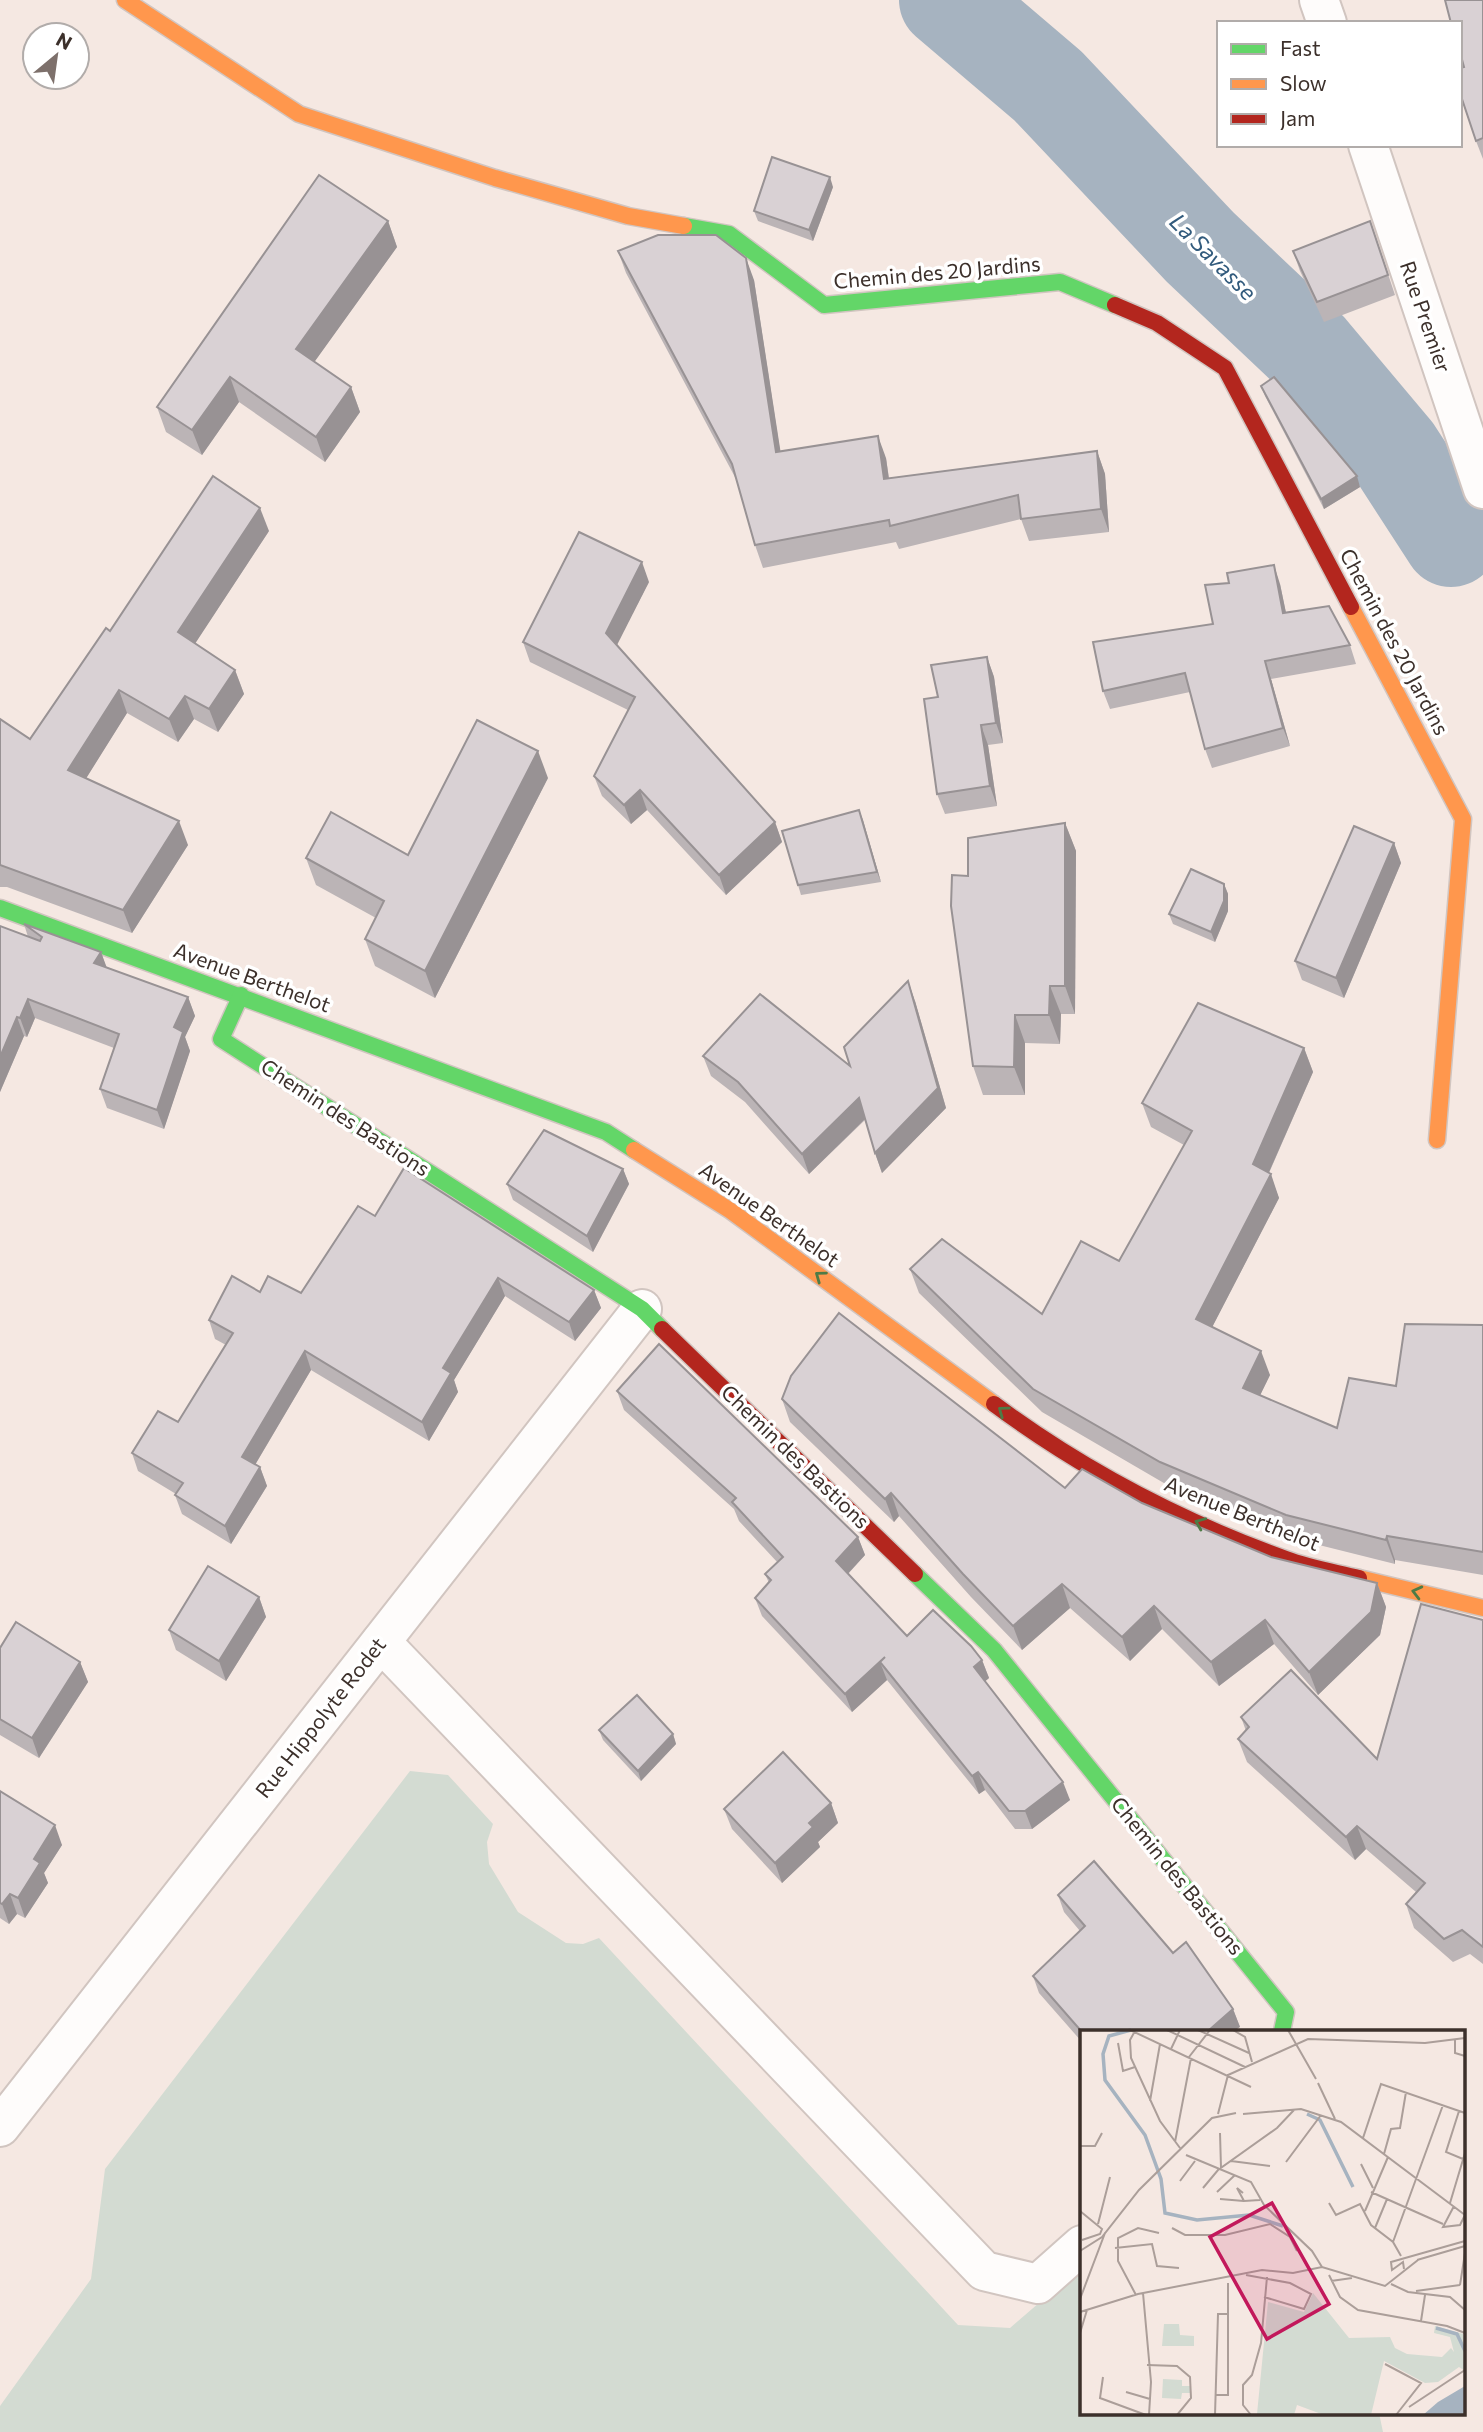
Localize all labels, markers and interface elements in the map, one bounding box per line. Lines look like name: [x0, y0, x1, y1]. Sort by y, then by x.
north arrow: [21, 21, 91, 91]
legend: [1217, 21, 1462, 147]
text: N: [53, 27, 76, 54]
text: Fast: [1280, 35, 1321, 60]
text: Slow: [1280, 70, 1327, 95]
text: Jam: [1280, 105, 1315, 130]
water label: La Savasse: [1164, 207, 1263, 306]
street label: Chemin des 20 Jardins: [832, 250, 1041, 293]
street label: Rue Premier: [1396, 257, 1457, 376]
street label: Chemin des 20 Jardins: [1336, 544, 1455, 739]
street label: Avenue Berthelot: [171, 937, 334, 1017]
street label: Chemin des Bastions: [257, 1053, 435, 1181]
street label: Avenue Berthelot: [695, 1156, 845, 1271]
one-way arrow: [815, 1272, 828, 1284]
street label: Chemin des Bastions: [717, 1379, 875, 1533]
one-way arrow: [998, 1407, 1011, 1420]
street label: Avenue Berthelot: [1161, 1470, 1324, 1555]
one-way arrow: [1195, 1518, 1207, 1532]
one-way arrow: [1411, 1586, 1423, 1600]
street label: Rue Hippolyte Rodet: [249, 1632, 390, 1802]
street label: Chemin des Bastions: [1107, 1791, 1250, 1959]
inset map: [1080, 2030, 1466, 2414]

